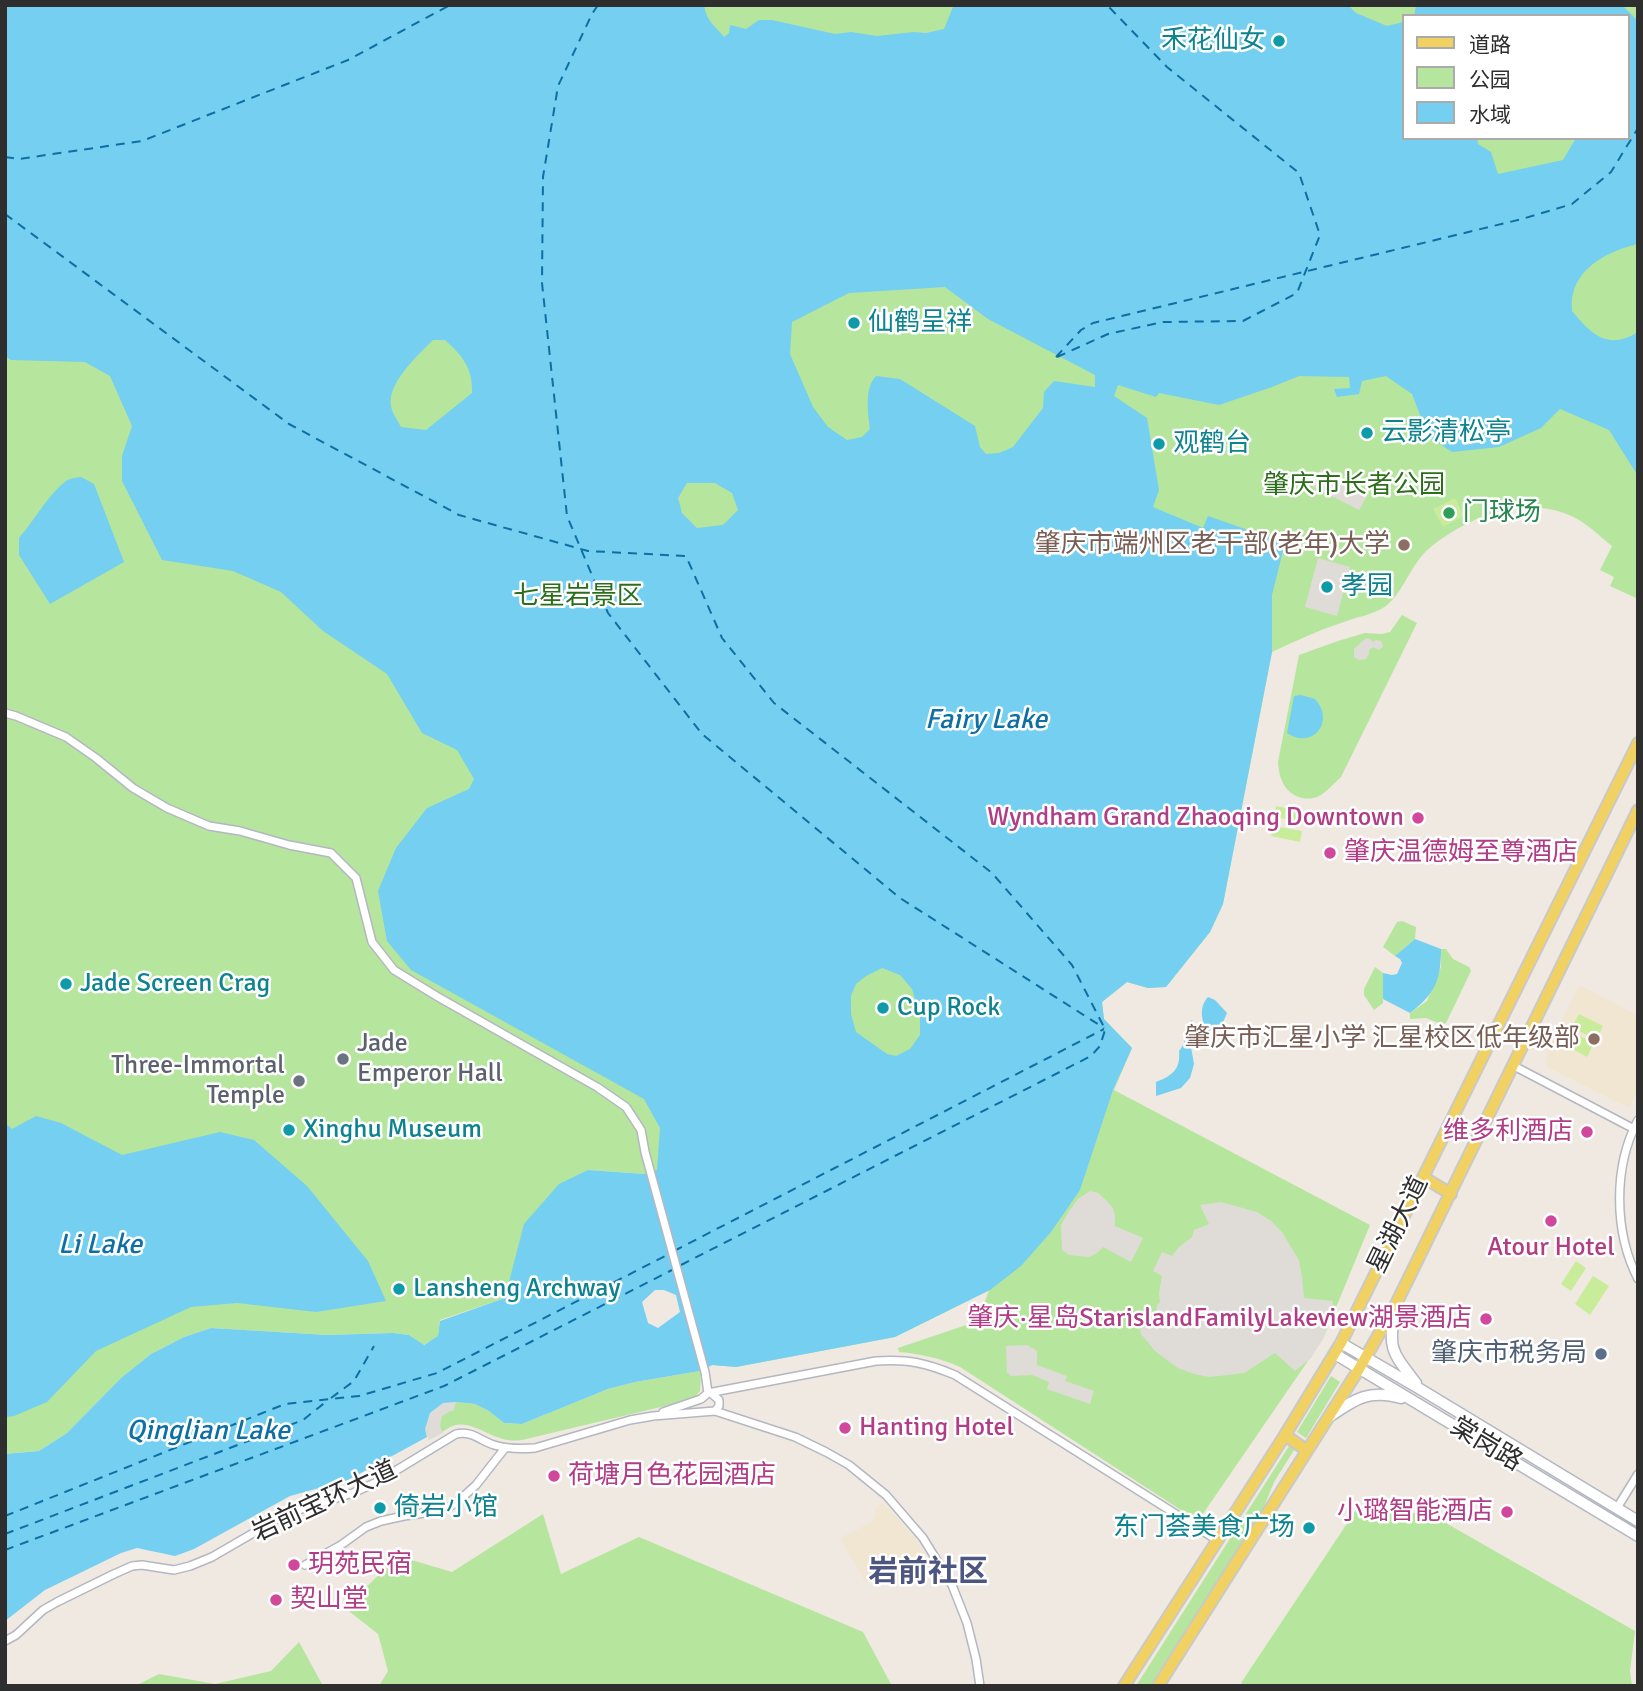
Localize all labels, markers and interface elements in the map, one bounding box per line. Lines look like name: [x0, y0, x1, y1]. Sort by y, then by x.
legend: [1402, 14, 1629, 140]
place label: 禾花仙女: [1161, 25, 1265, 57]
text: 道路: [1469, 32, 1511, 58]
marker: 禾花仙女: [1271, 33, 1287, 49]
text: 公园: [1469, 67, 1511, 93]
text: 水域: [1469, 102, 1511, 128]
place label: 仙鹤呈祥: [868, 307, 972, 339]
marker: 仙鹤呈祥: [846, 315, 862, 331]
place label: 云影清松亭: [1381, 417, 1511, 449]
marker: 云影清松亭: [1359, 425, 1375, 441]
place label: 观鹤台: [1173, 428, 1251, 460]
marker: 观鹤台: [1151, 436, 1167, 452]
park label: 肇庆市长者公园: [1263, 470, 1445, 502]
place label: 门球场: [1463, 497, 1541, 529]
marker: 门球场: [1441, 505, 1457, 521]
place label: 肇庆市端州区老干部(老年)大学: [1035, 529, 1390, 561]
marker: 肇庆市端州区老干部(老年)大学: [1396, 537, 1412, 553]
place label: 孝园: [1341, 571, 1393, 603]
marker: 孝园: [1319, 579, 1335, 595]
park label: 七星岩景区: [513, 581, 643, 613]
water label: Fairy Lake: [925, 704, 1047, 738]
place label: Wyndham Grand Zhaoqing Downtown: [987, 802, 1404, 834]
marker: Wyndham Grand Zhaoqing Downtown: [1410, 810, 1426, 826]
place label: 肇庆温德姆至尊酒店: [1344, 837, 1578, 869]
marker: 肇庆温德姆至尊酒店: [1322, 845, 1338, 861]
place label: Jade Screen Crag: [80, 968, 270, 1000]
marker: Jade Screen Crag: [58, 976, 74, 992]
place label: Cup Rock: [897, 992, 1000, 1024]
marker: Cup Rock: [875, 1000, 891, 1016]
place label: 肇庆市汇星小学 汇星校区低年级部: [1184, 1023, 1580, 1055]
place label: Jade Emperor Hall: [357, 1028, 503, 1090]
marker: 肇庆市汇星小学 汇星校区低年级部: [1586, 1031, 1602, 1047]
place label: Three-Immortal Temple: [111, 1050, 285, 1112]
marker: Jade Emperor Hall: [335, 1051, 351, 1067]
marker: Three-Immortal Temple: [291, 1073, 307, 1089]
place label: Xinghu Museum: [303, 1114, 482, 1146]
place label: 维多利酒店: [1443, 1116, 1573, 1148]
marker: Xinghu Museum: [281, 1122, 297, 1138]
marker: 维多利酒店: [1579, 1124, 1595, 1140]
street label: 星湖大道: [1362, 1171, 1436, 1279]
marker: Atour Hotel: [1543, 1213, 1559, 1229]
water label: Li Lake: [58, 1229, 142, 1263]
place label: Atour Hotel: [1487, 1232, 1615, 1264]
place label: Lansheng Archway: [413, 1273, 620, 1305]
marker: Lansheng Archway: [391, 1281, 407, 1297]
place label: 肇庆·星岛StarislandFamilyLakeview湖景酒店: [967, 1303, 1472, 1335]
marker: 肇庆·星岛StarislandFamilyLakeview湖景酒店: [1478, 1311, 1494, 1327]
place label: 肇庆市税务局: [1431, 1338, 1587, 1370]
marker: 肇庆市税务局: [1593, 1346, 1609, 1362]
place label: Hanting Hotel: [859, 1412, 1014, 1444]
street label: 棠岗路: [1445, 1412, 1527, 1478]
water label: Qinglian Lake: [126, 1415, 290, 1449]
marker: Hanting Hotel: [837, 1420, 853, 1436]
street label: 岩前宝环大道: [248, 1455, 402, 1549]
place label: 荷塘月色花园酒店: [568, 1460, 776, 1492]
marker: 荷塘月色花园酒店: [546, 1468, 562, 1484]
place label: 倚岩小馆: [394, 1492, 498, 1524]
place label: 小璐智能酒店: [1337, 1496, 1493, 1528]
marker: 倚岩小馆: [372, 1500, 388, 1516]
marker: 小璐智能酒店: [1499, 1504, 1515, 1520]
place label: 东门荟美食广场: [1113, 1512, 1295, 1544]
marker: 东门荟美食广场: [1301, 1520, 1317, 1536]
place label: 玥苑民宿: [308, 1549, 412, 1581]
district label: 岩前社区: [868, 1555, 988, 1591]
marker: 玥苑民宿: [286, 1557, 302, 1573]
place label: 契山堂: [290, 1584, 368, 1616]
marker: 契山堂: [268, 1592, 284, 1608]

